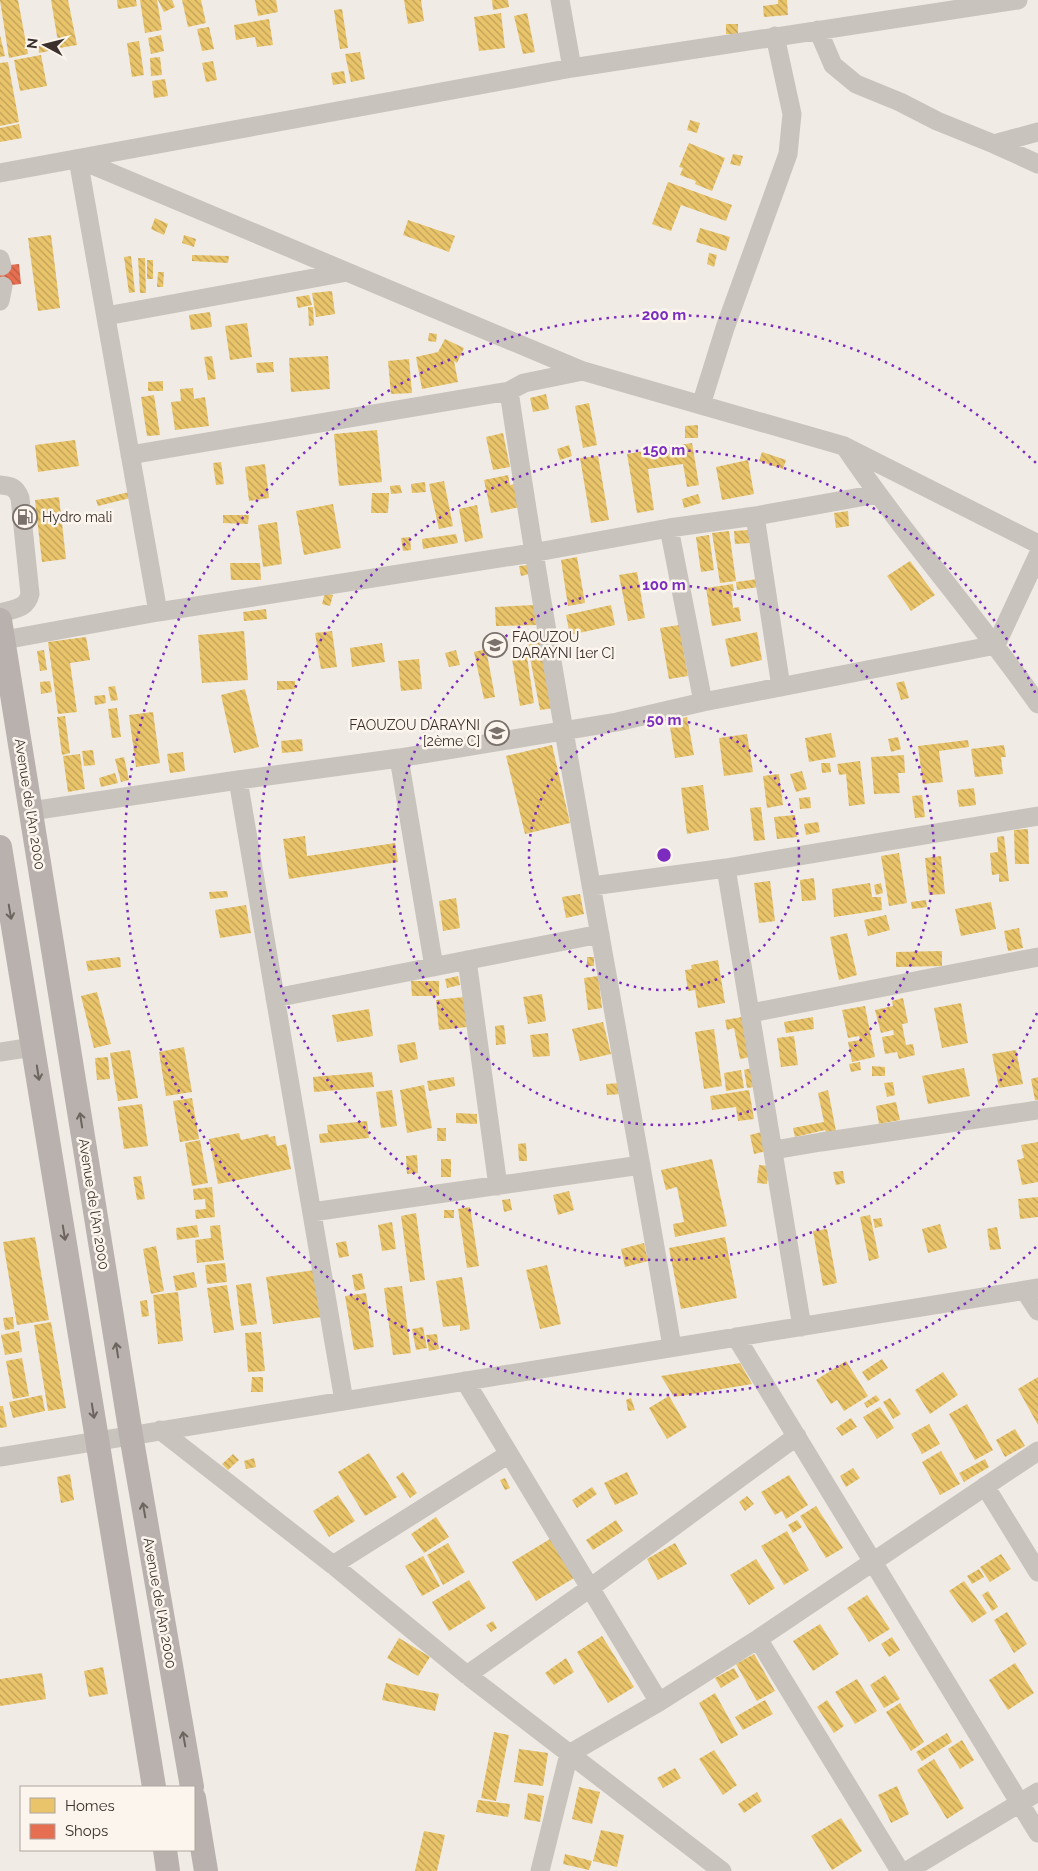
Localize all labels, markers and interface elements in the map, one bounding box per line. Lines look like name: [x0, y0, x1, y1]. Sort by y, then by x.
north arrow: [20, 20, 70, 70]
text: N: [24, 37, 41, 50]
text: 200 m: [642, 306, 686, 324]
text: 150 m: [643, 441, 685, 459]
fuel station icon: Hydro mali: [12, 504, 38, 530]
place label: Hydro mali: [42, 509, 112, 525]
text: 100 m: [642, 576, 686, 594]
place label: FAOUZOU DARAYNI [1er C]: [512, 629, 615, 661]
school or university icon: FAOUZOU DARAYNI [1er C]: [482, 632, 508, 658]
text: 50 m: [646, 711, 682, 729]
place label: FAOUZOU DARAYNI [2ème C]: [349, 717, 480, 749]
school or university icon: FAOUZOU DARAYNI [2ème C]: [484, 720, 510, 746]
street label: Avenue de l'An 2000: [12, 737, 48, 871]
centre of rings: [655, 846, 673, 864]
one-way arrow: [6, 904, 16, 920]
one-way arrow: [33, 1064, 43, 1080]
one-way arrow: [75, 1113, 85, 1129]
street label: Avenue de l'An 2000: [76, 1137, 112, 1271]
one-way arrow: [60, 1225, 70, 1241]
one-way arrow: [112, 1342, 122, 1358]
one-way arrow: [89, 1402, 99, 1418]
one-way arrow: [138, 1503, 148, 1519]
street label: Avenue de l'An 2000: [141, 1536, 179, 1670]
one-way arrow: [178, 1732, 188, 1748]
legend: [20, 1786, 195, 1851]
text: Homes: [65, 1797, 115, 1815]
text: Shops: [65, 1822, 108, 1840]

